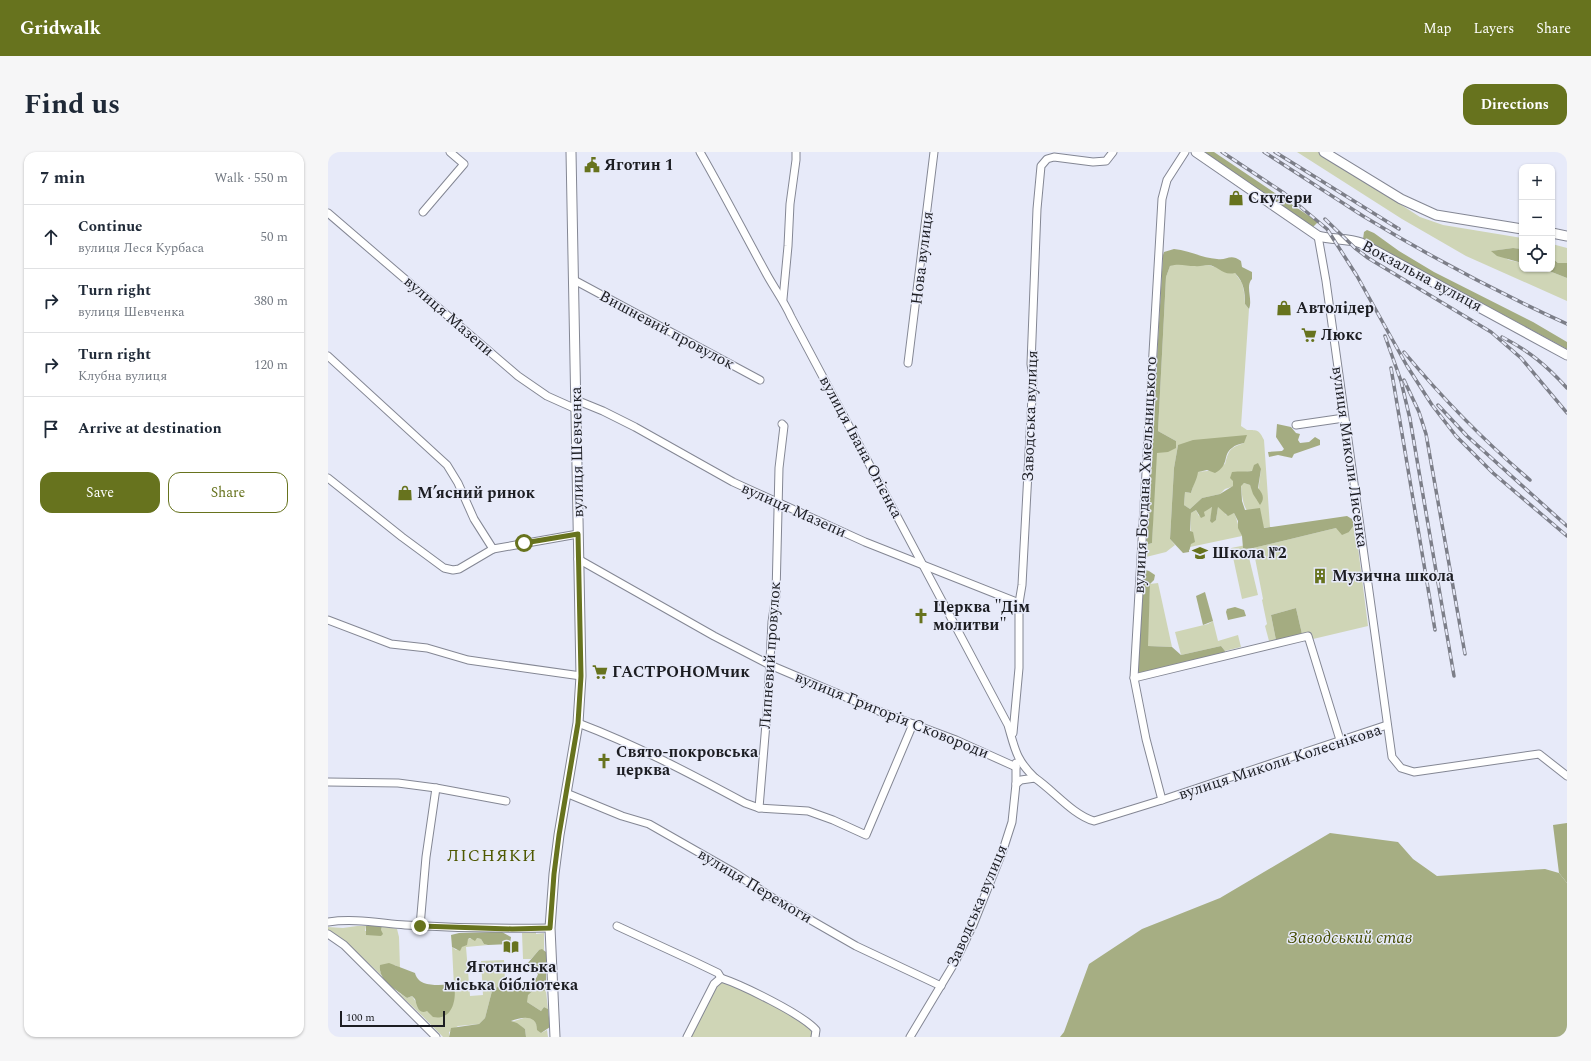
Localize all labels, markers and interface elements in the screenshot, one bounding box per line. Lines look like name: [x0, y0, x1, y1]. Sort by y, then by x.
text: Gridwalk: [20, 14, 101, 43]
text: Map: [1423, 18, 1452, 39]
text: Layers: [1474, 18, 1514, 39]
text: Share: [1536, 18, 1571, 39]
text: Find us: [24, 83, 120, 126]
button: Directions: [1463, 84, 1567, 125]
place label: Яготин 1: [604, 153, 674, 177]
public building icon: Яготин 1: [583, 156, 601, 174]
map controls: [1519, 164, 1555, 272]
button: +: [1519, 164, 1555, 200]
text: 7 min: [40, 165, 85, 191]
text: Walk · 550 m: [214, 168, 288, 188]
place label: Скутери: [1248, 186, 1313, 210]
shop icon: Скутери: [1227, 189, 1245, 207]
button: −: [1519, 200, 1555, 236]
street label: Нова вулиця: [904, 210, 940, 306]
text: Continue: [78, 215, 143, 238]
icon: ahead: [40, 226, 62, 248]
text: 50 m: [261, 227, 288, 247]
street label: Вокзальна вулиця: [1357, 234, 1487, 318]
button: locate: [1519, 236, 1555, 272]
text: вулиця Леся Курбаса: [78, 238, 204, 258]
street label: вулиця Мазепи: [398, 270, 500, 362]
text: Turn right: [78, 279, 151, 302]
street label: Вишневий провулок: [595, 284, 739, 376]
icon: right: [40, 290, 62, 312]
text: 380 m: [254, 291, 288, 311]
place label: Автолідер: [1296, 296, 1374, 320]
shop icon: Автолідер: [1275, 299, 1293, 317]
text: вулиця Шевченка: [78, 302, 185, 322]
place label: Люкс: [1321, 323, 1363, 347]
supermarket icon: Люкс: [1300, 326, 1318, 344]
text: Turn right: [78, 343, 151, 366]
street label: Заводська вулиця: [1016, 350, 1044, 482]
icon: right: [40, 354, 62, 376]
text: 120 m: [254, 355, 288, 375]
street label: вулиця Богдана Хмельницького: [1127, 356, 1163, 594]
street label: вулиця Миколи Лисенка: [1325, 365, 1375, 549]
text: Клубна вулиця: [78, 366, 167, 386]
street label: вулиця Івана Огієнка: [813, 371, 909, 523]
street label: вулиця Шевченка: [564, 386, 590, 518]
text: Arrive at destination: [78, 417, 222, 440]
icon: arrive: [40, 418, 62, 440]
button: Save: [40, 472, 160, 513]
button: Share: [168, 472, 288, 513]
street label: вулиця Мазепи: [738, 476, 850, 544]
place label: М’ясний ринок: [417, 481, 536, 505]
shop icon: М’ясний ринок: [396, 484, 414, 502]
route start: [515, 534, 533, 552]
place label: Школа №2: [1212, 541, 1287, 565]
school or university icon: Школа №2: [1191, 544, 1209, 562]
place label: Музична школа: [1332, 564, 1455, 588]
building icon: Музична школа: [1311, 567, 1329, 585]
street label: Липневий провулок: [753, 580, 787, 730]
place label: Церква "Дім молитви": [933, 595, 1030, 637]
church icon: Церква "Дім молитви": [912, 607, 930, 625]
place label: ГАСТРОНОМчик: [612, 660, 750, 684]
supermarket icon: ГАСТРОНОМчик: [591, 663, 609, 681]
street label: вулиця Григорія Сковороди: [791, 665, 993, 765]
street label: вулиця Миколи Колеснікова: [1175, 718, 1385, 806]
place label: Свято-покровська церква: [616, 740, 759, 782]
church icon: Свято-покровська церква: [595, 752, 613, 770]
street label: Заводська вулиця: [940, 841, 1014, 971]
street label: вулиця Перемоги: [693, 842, 817, 930]
district label: ЛІСНЯКИ: [447, 843, 537, 869]
route end: [411, 917, 429, 935]
water label: Заводський став: [1287, 925, 1413, 951]
library icon: Яготинська міська бібліотека: [502, 938, 520, 956]
place label: Яготинська міська бібліотека: [444, 955, 579, 997]
scale bar: [340, 1009, 445, 1028]
text: 100 m: [346, 1009, 375, 1026]

